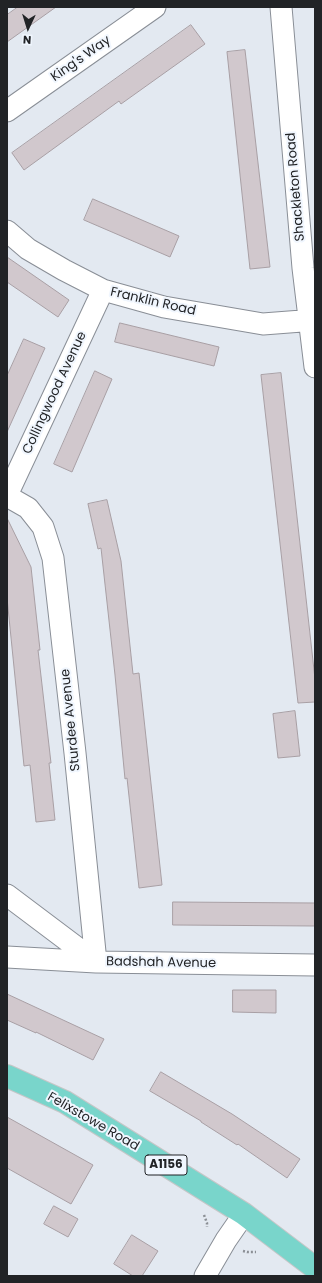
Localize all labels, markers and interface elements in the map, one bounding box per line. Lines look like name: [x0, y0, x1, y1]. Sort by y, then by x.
north arrow: [8, 8, 48, 48]
text: N: [22, 32, 32, 48]
street label: King's Way: [48, 33, 114, 85]
street label: Shackleton Road: [283, 132, 309, 242]
street label: Franklin Road: [109, 285, 197, 319]
street label: Collingwood Avenue: [20, 329, 90, 457]
street label: Sturdee Avenue: [58, 668, 84, 772]
street label: Badshah Avenue: [106, 954, 216, 972]
street label: Felixstowe Road: [44, 1089, 142, 1155]
road number: A1156: [145, 1155, 187, 1175]

